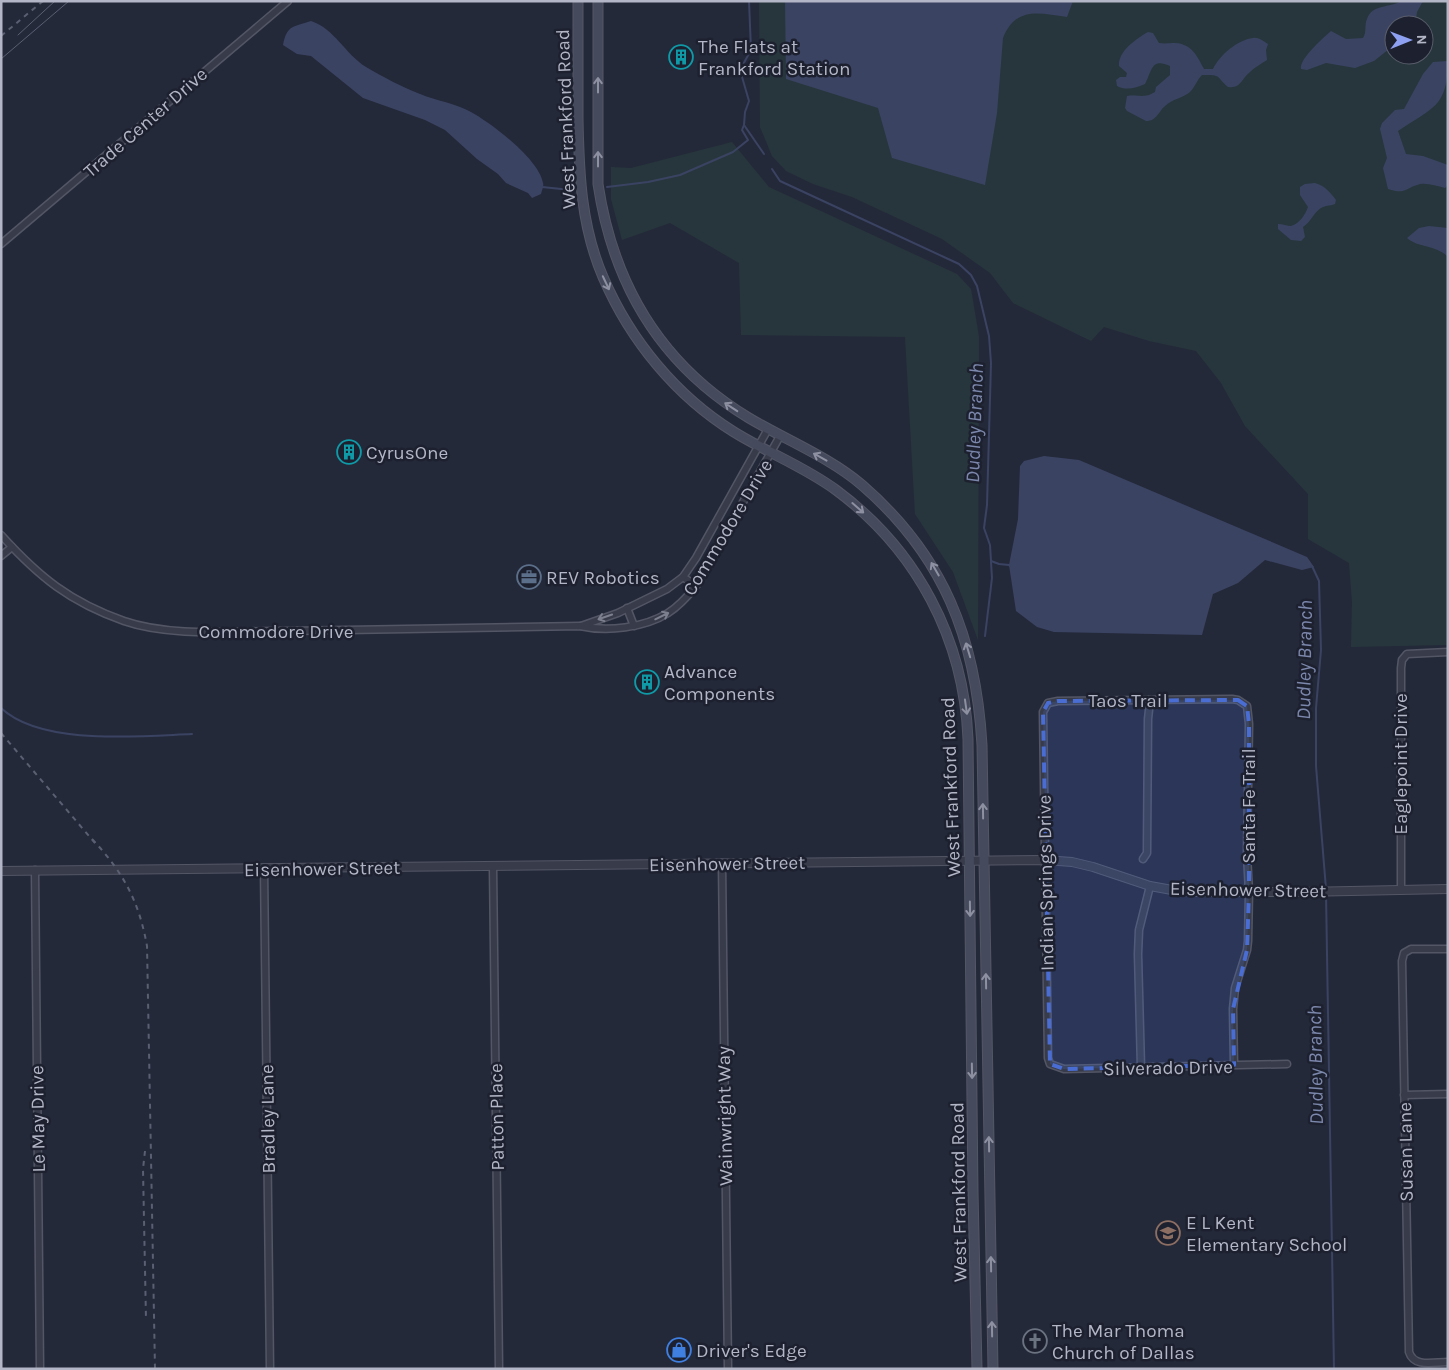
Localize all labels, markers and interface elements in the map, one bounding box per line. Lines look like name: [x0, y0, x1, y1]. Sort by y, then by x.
north arrow: [1384, 15, 1434, 65]
street label: West Frankford Road: [552, 29, 580, 209]
text: N: [1413, 35, 1430, 45]
place label: The Flats at Frankford Station: [698, 36, 850, 80]
building icon: The Flats at Frankford Station: [668, 44, 694, 70]
street label: Trade Center Drive: [79, 63, 212, 182]
one-way arrow: [593, 77, 603, 94]
one-way arrow: [593, 151, 602, 167]
one-way arrow: [601, 275, 611, 290]
water label: Dudley Branch: [961, 363, 988, 483]
one-way arrow: [725, 401, 739, 411]
building icon: CyrusOne: [336, 439, 362, 465]
place label: CyrusOne: [366, 442, 448, 464]
one-way arrow: [812, 452, 827, 462]
street label: Commodore Drive: [678, 455, 777, 600]
one-way arrow: [852, 502, 865, 514]
one-way arrow: [929, 562, 939, 577]
office icon: REV Robotics: [516, 564, 542, 590]
place label: REV Robotics: [546, 567, 660, 589]
water label: Dudley Branch: [1292, 600, 1317, 720]
one-way arrow: [654, 611, 669, 620]
one-way arrow: [598, 613, 613, 622]
street label: Commodore Drive: [198, 621, 354, 643]
one-way arrow: [962, 643, 972, 659]
place label: Advance Components: [664, 661, 775, 705]
building icon: Advance Components: [634, 669, 660, 695]
street label: Taos Trail: [1088, 690, 1168, 712]
street label: Eaglepoint Drive: [1390, 693, 1412, 835]
street label: West Frankford Road: [937, 697, 965, 877]
one-way arrow: [961, 698, 971, 714]
street label: Santa Fe Trail: [1238, 748, 1260, 864]
street label: Indian Springs Drive: [1033, 795, 1059, 971]
one-way arrow: [979, 804, 988, 820]
street label: Eisenhower Street: [649, 852, 805, 876]
street label: Eisenhower Street: [244, 857, 400, 881]
street label: Eisenhower Street: [1170, 878, 1326, 902]
one-way arrow: [965, 901, 974, 917]
one-way arrow: [981, 974, 991, 990]
water label: Dudley Branch: [1303, 1005, 1328, 1125]
street label: Wainwright Way: [713, 1046, 737, 1186]
street label: Silverado Drive: [1103, 1056, 1233, 1080]
street label: Patton Place: [485, 1063, 509, 1171]
one-way arrow: [967, 1063, 977, 1079]
street label: Bradley Lane: [256, 1064, 280, 1174]
street label: Le May Drive: [26, 1065, 50, 1173]
street label: West Frankford Road: [946, 1102, 972, 1282]
street label: Susan Lane: [1394, 1102, 1418, 1202]
one-way arrow: [984, 1136, 994, 1152]
place label: E L Kent Elementary School: [1186, 1212, 1347, 1256]
school or university icon: E L Kent Elementary School: [1155, 1220, 1181, 1246]
one-way arrow: [986, 1256, 996, 1272]
place label: The Mar Thoma Church of Dallas: [1052, 1320, 1195, 1364]
one-way arrow: [987, 1321, 997, 1337]
church icon: The Mar Thoma Church of Dallas: [1022, 1328, 1048, 1354]
shop icon: Driver's Edge: [666, 1337, 692, 1363]
place label: Driver's Edge: [696, 1340, 807, 1362]

